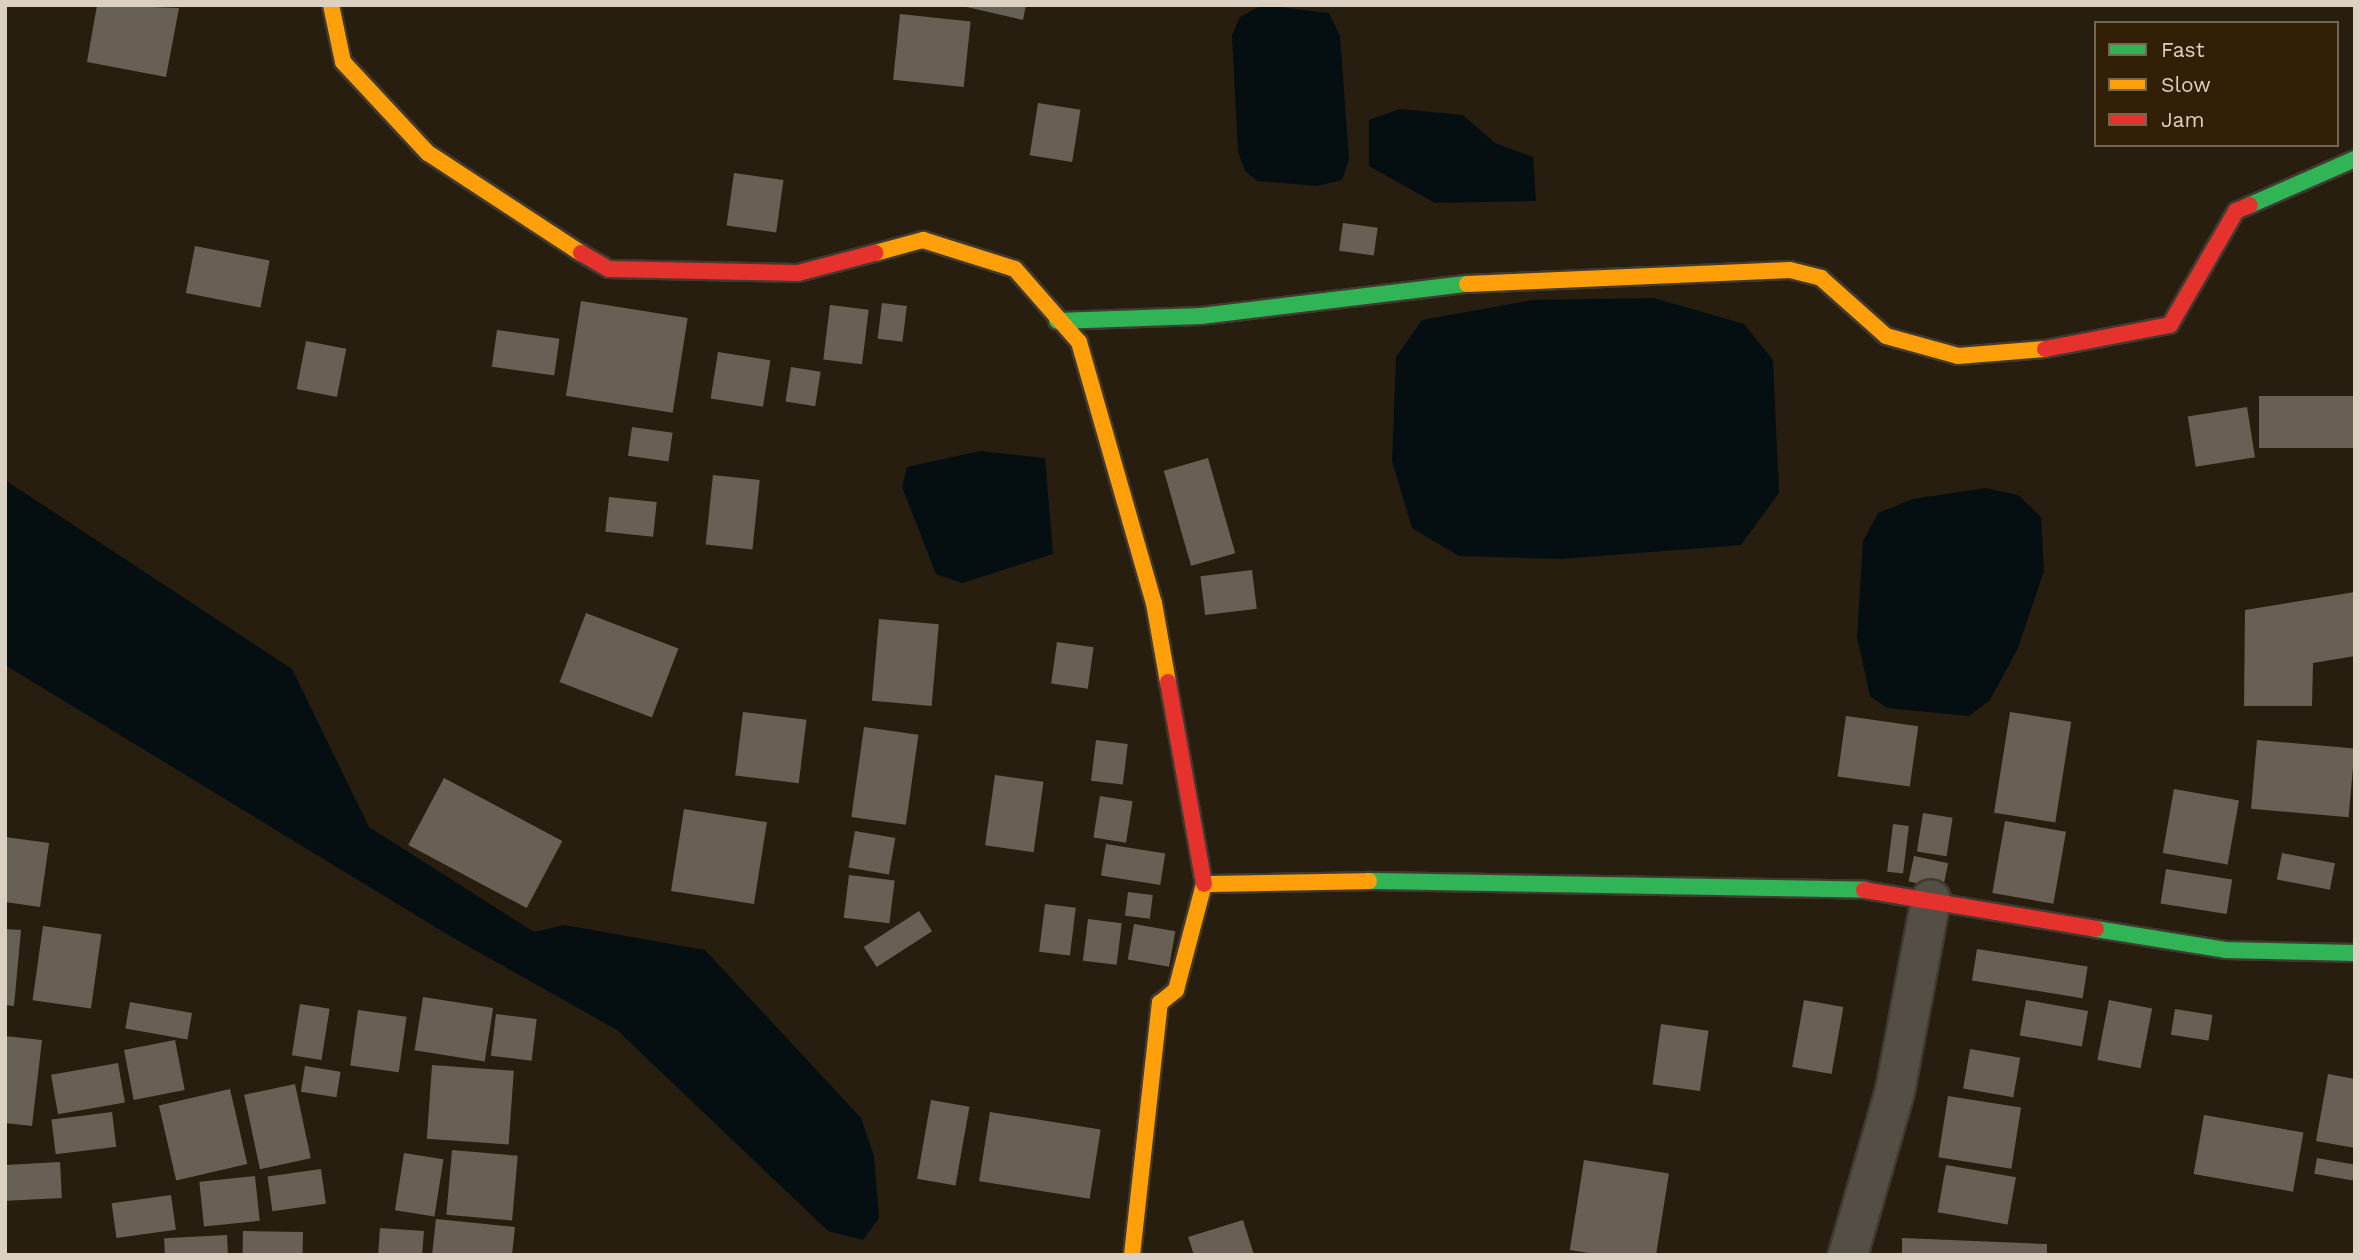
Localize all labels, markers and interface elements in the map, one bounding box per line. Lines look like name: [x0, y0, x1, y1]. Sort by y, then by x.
legend: [2094, 21, 2339, 147]
text: Fast: [2161, 37, 2205, 62]
text: Slow: [2161, 72, 2211, 97]
text: Jam: [2161, 107, 2204, 132]

